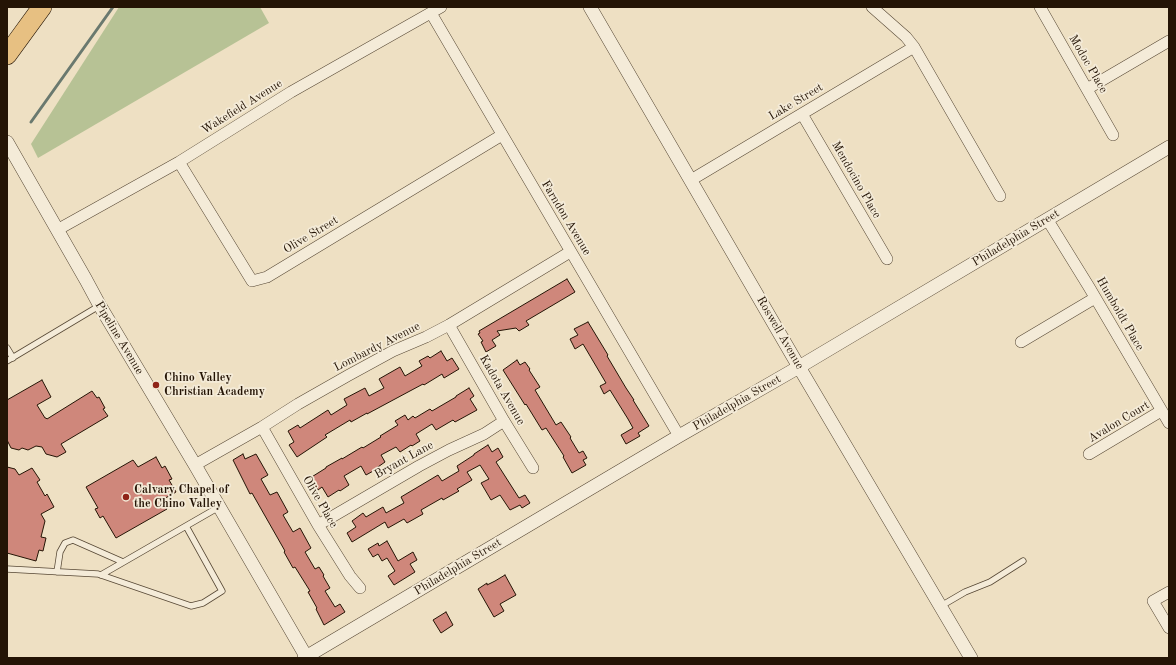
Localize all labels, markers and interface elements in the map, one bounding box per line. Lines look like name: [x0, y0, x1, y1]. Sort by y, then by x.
street label: Modoc Place: [1066, 32, 1110, 96]
street label: Wakefield Avenue: [199, 76, 285, 138]
street label: Lake Street: [766, 80, 826, 124]
street label: Mendocino Place: [828, 139, 884, 221]
street label: Farndon Avenue: [538, 178, 594, 258]
street label: Philadelphia Street: [970, 206, 1062, 270]
street label: Olive Street: [281, 213, 341, 257]
street label: Humboldt Place: [1093, 275, 1147, 353]
street label: Roswell Avenue: [753, 294, 807, 372]
street label: Pipeline Avenue: [91, 299, 147, 377]
street label: Lombardy Avenue: [332, 319, 422, 375]
street label: Kadota Avenue: [476, 352, 528, 428]
place label: Chino Valley Christian Academy: [164, 371, 265, 399]
street label: Philadelphia Street: [690, 372, 784, 434]
marker: Chino Valley Christian Academy: [151, 380, 161, 390]
street label: Avalon Court: [1086, 398, 1152, 446]
street label: Bryant Lane: [372, 438, 436, 482]
street label: Olive Place: [299, 473, 341, 531]
place label: Calvary Chapel of the Chino Valley: [134, 483, 229, 511]
marker: Calvary Chapel of the Chino Valley: [121, 492, 131, 502]
street label: Philadelphia Street: [412, 535, 504, 599]

